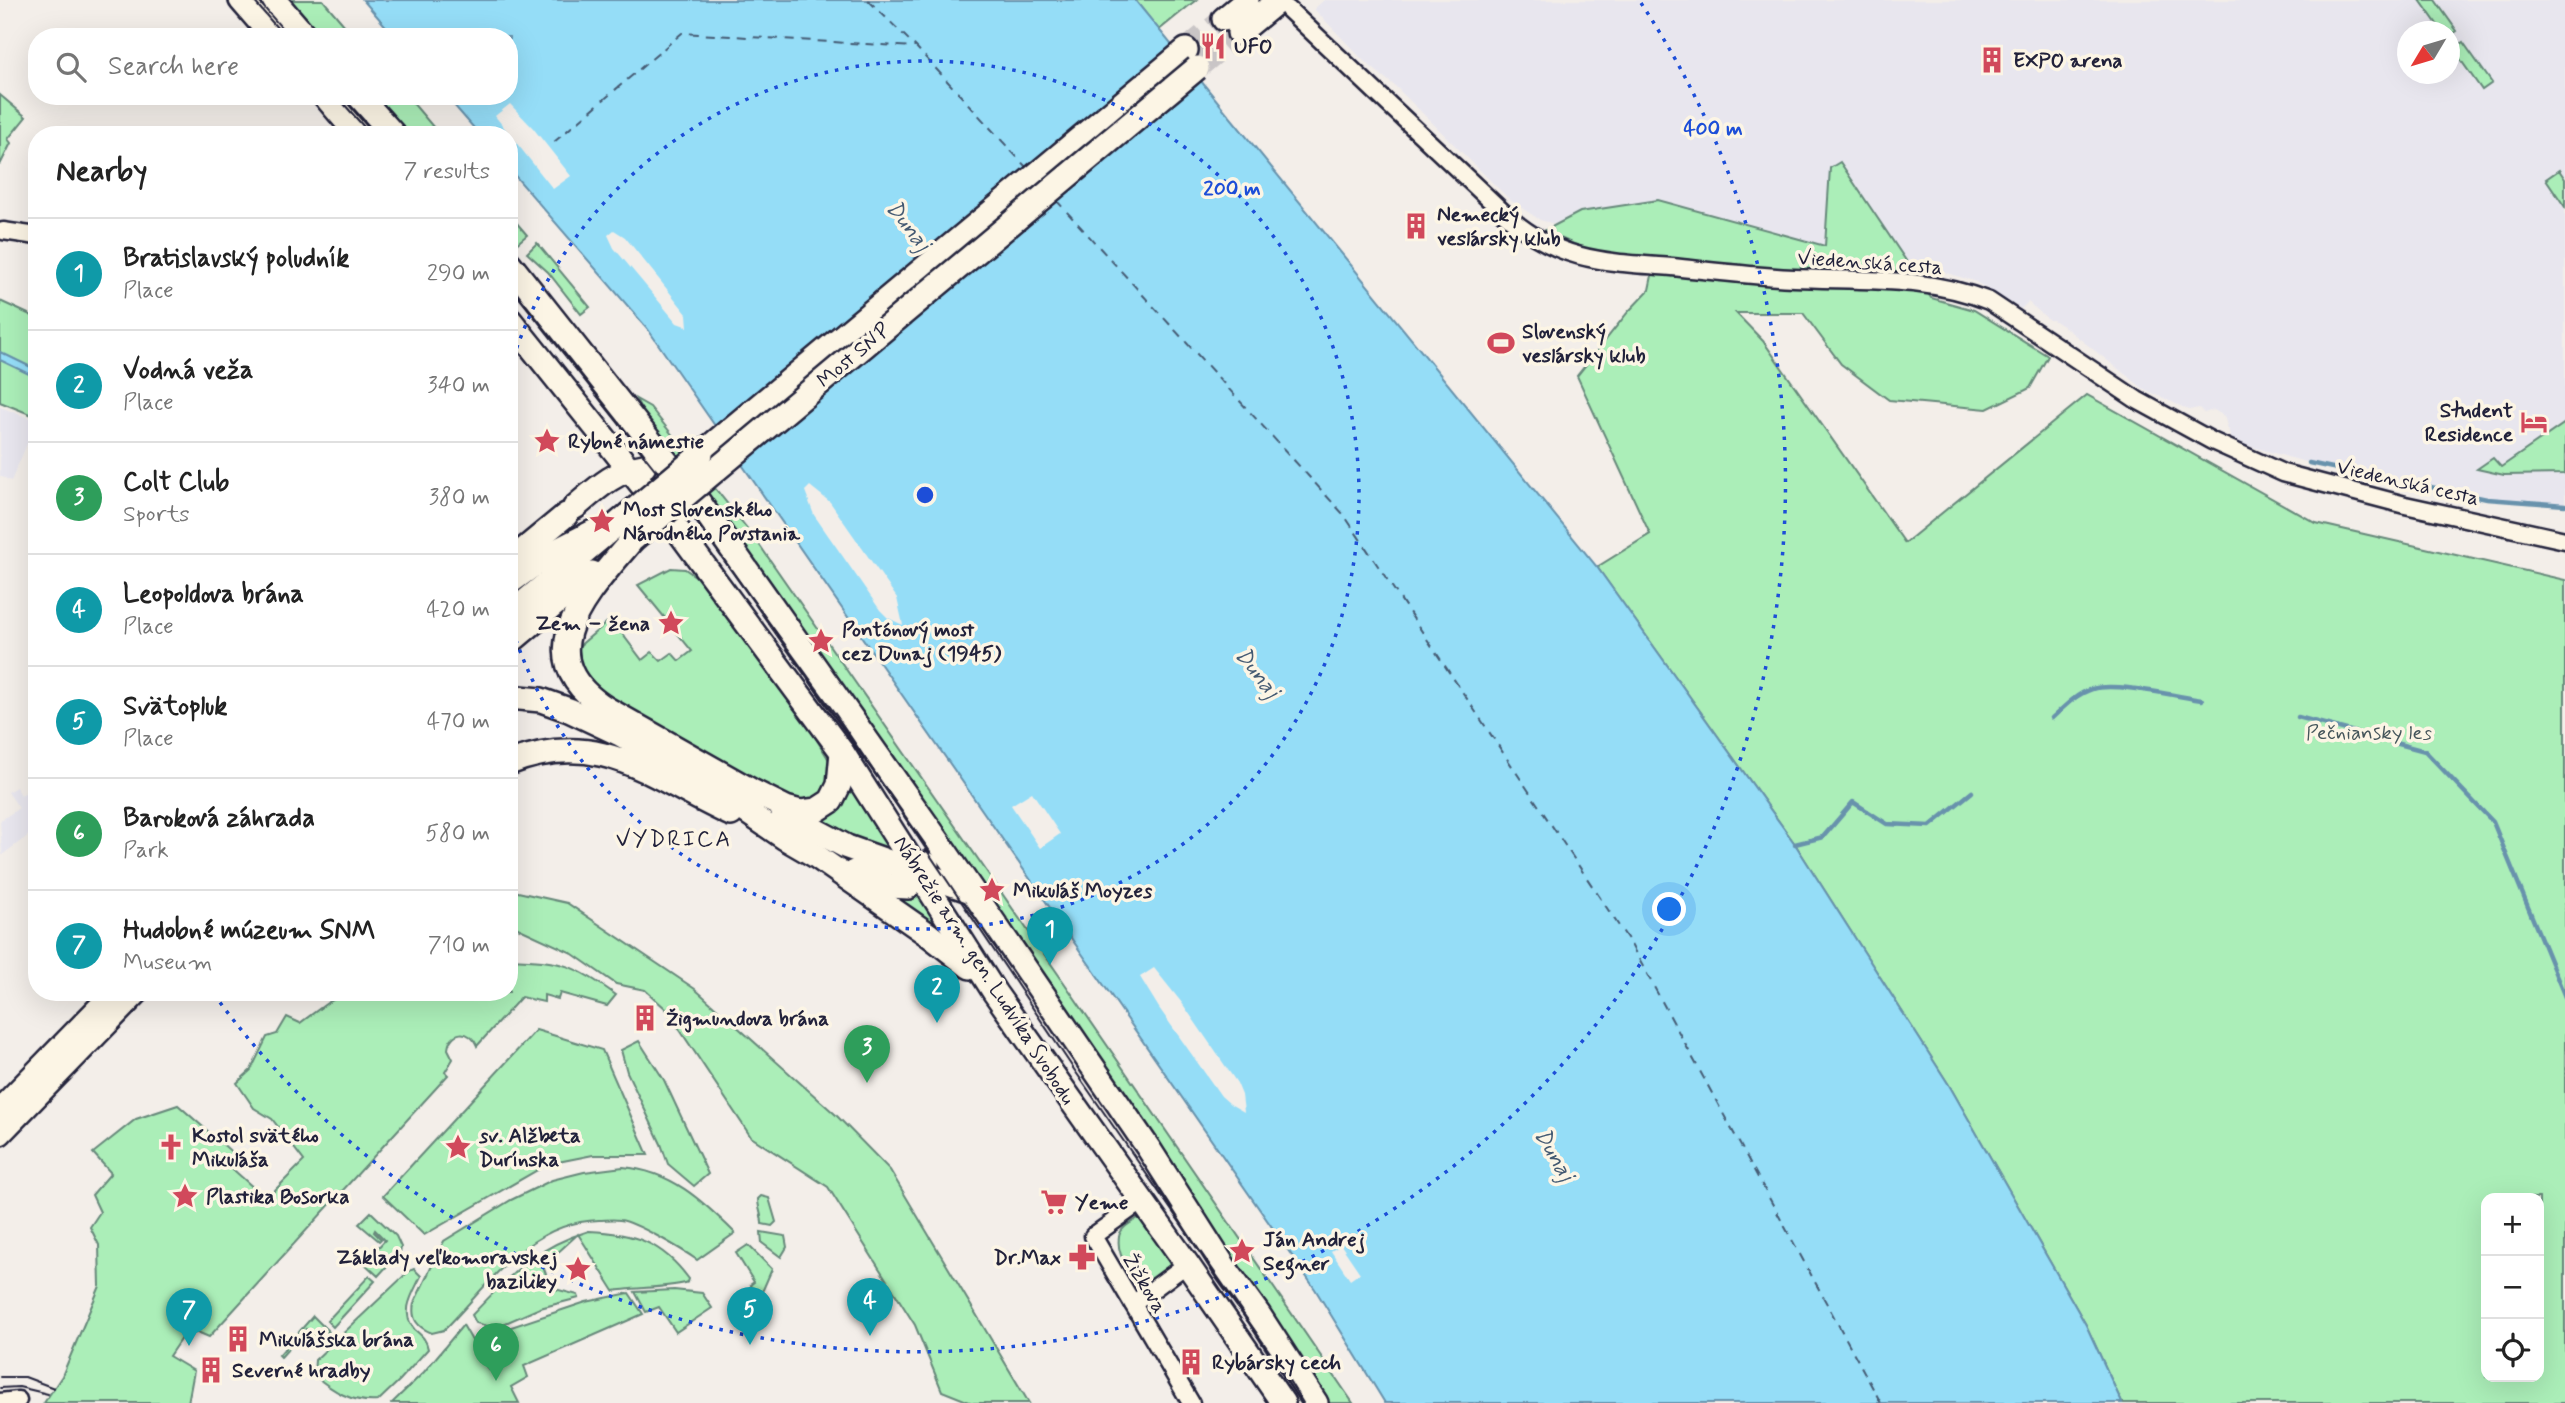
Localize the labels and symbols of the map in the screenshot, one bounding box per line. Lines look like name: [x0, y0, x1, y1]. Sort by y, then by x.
north arrow: [2397, 21, 2460, 84]
restaurant icon: UFO: [1198, 31, 1228, 61]
place label: UFO: [1234, 33, 1273, 61]
building icon: EXPO arena: [1977, 45, 2007, 75]
place label: EXPO arena: [2013, 47, 2123, 75]
text: 400 m: [1683, 115, 1743, 143]
text: 200 m: [1203, 175, 1261, 203]
water label: Dunaj: [878, 195, 938, 260]
place label: Nemecký veslársky klub: [1437, 201, 1561, 253]
building icon: Nemecký veslársky klub: [1401, 211, 1431, 241]
street label: Viedenská cesta: [1797, 244, 1943, 282]
street label: Most SNP: [811, 317, 896, 395]
place label: Slovenský veslársky klub: [1522, 318, 1646, 370]
sports icon: Slovenský veslársky klub: [1486, 328, 1516, 358]
place label: Student Residence: [2425, 397, 2514, 449]
hotel icon: Student Residence: [2519, 407, 2549, 437]
place icon: Rybné námestie: [532, 426, 562, 456]
place label: Rybné námestie: [568, 428, 704, 456]
street label: Viedenská cesta: [2334, 453, 2482, 513]
centre of rings: [913, 483, 937, 507]
place label: Most Slovenského Národného Povstania: [623, 496, 801, 548]
place icon: Most Slovenského Národného Povstania: [587, 506, 617, 536]
place icon: Zem – žena: [656, 608, 686, 638]
place label: Zem – žena: [536, 610, 650, 638]
place label: Pontónový most cez Dunaj (1945): [842, 616, 1002, 668]
place icon: Pontónový most cez Dunaj (1945): [806, 626, 836, 656]
water label: Dunaj: [1227, 642, 1287, 707]
park label: Pečniansky les: [2306, 719, 2432, 747]
district label: VYDRICA: [616, 825, 732, 855]
street label: Nábrežie arm. gen. Ludvíka Svobodu: [887, 831, 1082, 1110]
place icon: Mikuláš Moyzes: [977, 875, 1007, 905]
place label: Mikuláš Moyzes: [1013, 877, 1153, 905]
your location: [1652, 892, 1686, 926]
pin: 1: [1027, 907, 1073, 965]
pin: 2: [914, 965, 960, 1023]
building icon: Žigmundova brána: [630, 1003, 660, 1033]
place label: Žigmundova brána: [666, 1005, 829, 1033]
pin: 3: [844, 1025, 890, 1083]
place label: Kostol svätého Mikuláša: [192, 1122, 319, 1174]
place label: sv. Alžbeta Durínska: [478, 1122, 581, 1174]
water label: Dunaj: [1526, 1123, 1582, 1189]
church icon: Kostol svätého Mikuláša: [156, 1132, 186, 1162]
place icon: sv. Alžbeta Durínska: [443, 1132, 473, 1162]
place icon: Plastika Bosorka: [170, 1181, 200, 1211]
place label: Plastika Bosorka: [206, 1183, 349, 1211]
supermarket icon: Yeme: [1039, 1187, 1069, 1217]
place label: Yeme: [1075, 1189, 1128, 1217]
place label: Ján Andrej Segner: [1263, 1226, 1365, 1280]
place icon: Ján Andrej Segner: [1227, 1236, 1257, 1266]
pharmacy icon: Dr.Max: [1067, 1242, 1097, 1272]
place label: Základy veľkomoravskej baziliky: [336, 1244, 557, 1296]
place label: Dr.Max: [994, 1244, 1061, 1272]
street label: Žižkova: [1115, 1248, 1173, 1319]
place icon: Základy veľkomoravskej baziliky: [563, 1254, 593, 1284]
pin: 4: [847, 1278, 893, 1336]
pin: 5: [727, 1287, 773, 1345]
pin: 7: [166, 1288, 212, 1346]
pin: 6: [473, 1323, 519, 1381]
building icon: Mikulášska brána: [223, 1324, 253, 1354]
place label: Mikulášska brána: [259, 1326, 414, 1354]
building icon: Rybársky cech: [1176, 1347, 1206, 1377]
place label: Rybársky cech: [1212, 1349, 1341, 1377]
building icon: Severné hradby: [196, 1355, 226, 1385]
place label: Severné hradby: [232, 1357, 371, 1385]

